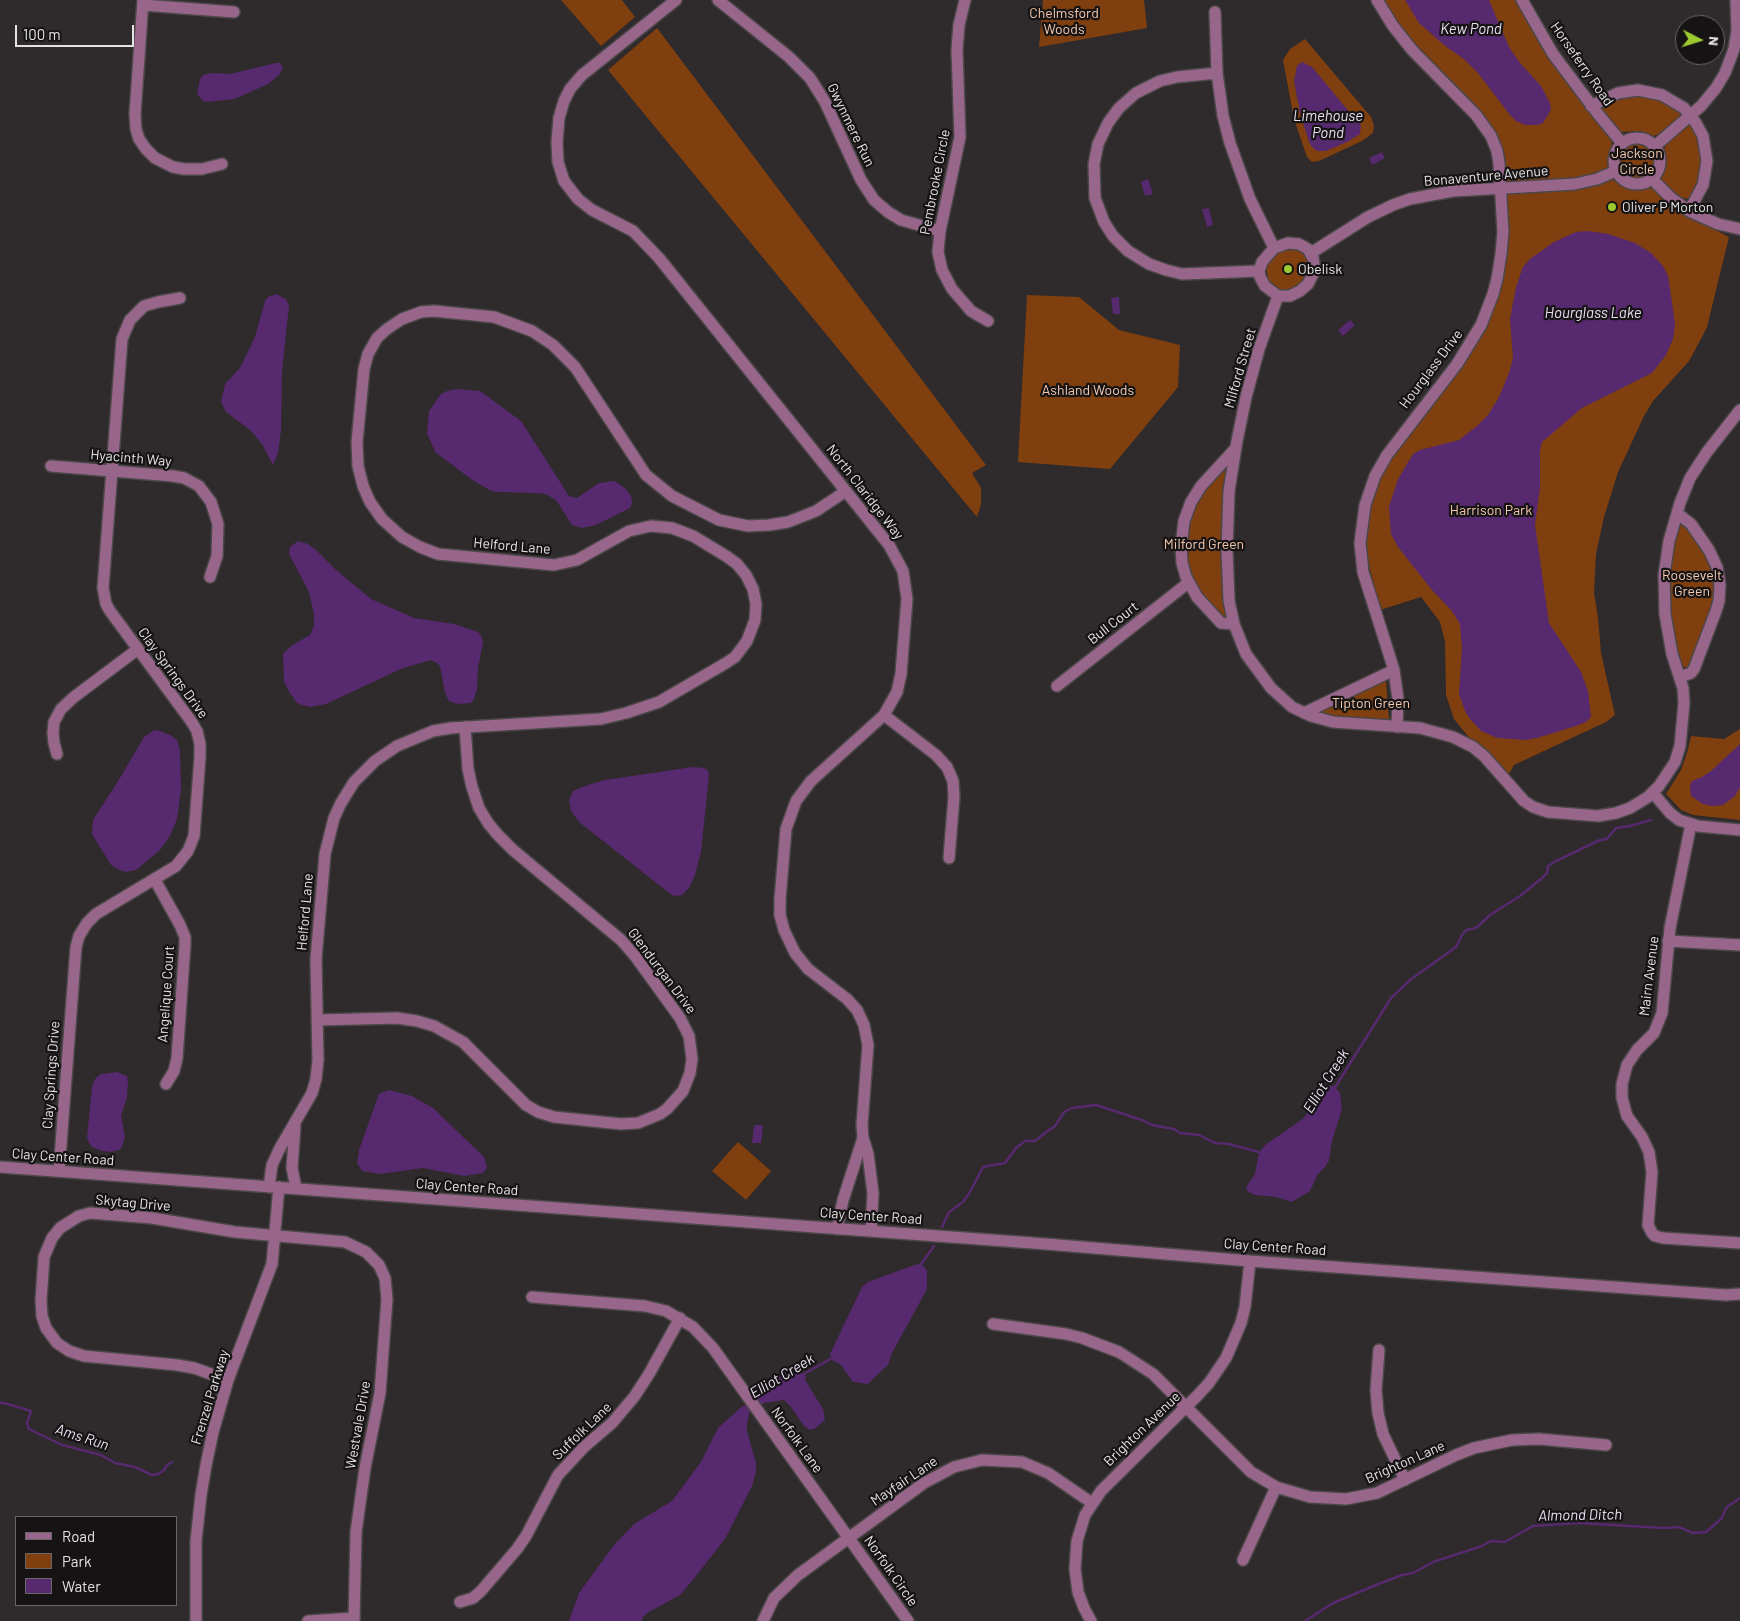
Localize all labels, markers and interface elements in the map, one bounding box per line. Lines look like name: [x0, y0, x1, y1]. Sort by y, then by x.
park label: Chelmsford Woods: [1029, 5, 1099, 38]
scale bar: [18, 15, 136, 47]
north arrow: [1675, 15, 1725, 65]
street label: Horseferry Road: [1547, 19, 1617, 109]
water label: Kew Pond: [1440, 20, 1502, 38]
text: 100 m: [23, 25, 61, 43]
text: N: [1706, 36, 1723, 47]
street label: Gwynmere Run: [824, 81, 878, 169]
water label: Limehouse Pond: [1293, 107, 1363, 142]
street label: Pembrooke Circle: [917, 128, 953, 236]
park label: Jackson Circle: [1611, 145, 1663, 178]
street label: Bonaventure Avenue: [1423, 162, 1549, 190]
place label: Oliver P Morton: [1622, 199, 1713, 215]
marker: Oliver P Morton: [1606, 201, 1618, 213]
place label: Obelisk: [1298, 261, 1342, 277]
marker: Obelisk: [1282, 263, 1294, 275]
water label: Hourglass Lake: [1544, 304, 1642, 322]
street label: Milford Street: [1221, 326, 1259, 410]
street label: Hourglass Drive: [1396, 326, 1466, 412]
park label: Ashland Woods: [1042, 382, 1134, 398]
street label: North Claridge Way: [823, 441, 907, 543]
street label: Hyacinth Way: [90, 446, 172, 470]
park label: Harrison Park: [1450, 502, 1532, 518]
street label: Helford Lane: [473, 534, 551, 558]
park label: Milford Green: [1164, 536, 1244, 552]
park label: Roosevelt Green: [1662, 567, 1722, 600]
street label: Bull Court: [1084, 598, 1142, 648]
street label: Clay Springs Drive: [134, 624, 212, 722]
park label: Tipton Green: [1332, 695, 1410, 711]
street label: Helford Lane: [293, 873, 317, 951]
street label: Glendurgan Drive: [624, 925, 700, 1017]
street label: Mairn Avenue: [1636, 935, 1662, 1017]
street label: Angelique Court: [154, 945, 178, 1043]
street label: Clay Springs Drive: [39, 1020, 63, 1130]
water label: Elliot Creek: [1299, 1046, 1353, 1116]
street label: Clay Center Road: [11, 1145, 115, 1169]
street label: Clay Center Road: [415, 1175, 519, 1199]
street label: Skytag Drive: [95, 1191, 171, 1215]
street label: Clay Center Road: [819, 1204, 923, 1228]
street label: Clay Center Road: [1223, 1235, 1327, 1259]
street label: Frenzel Parkway: [188, 1347, 232, 1447]
water label: Elliot Creek: [746, 1350, 818, 1402]
street label: Westvale Drive: [342, 1380, 374, 1470]
street label: Brighton Avenue: [1100, 1388, 1184, 1470]
street label: Suffolk Lane: [549, 1399, 615, 1463]
street label: Norfolk Lane: [767, 1404, 827, 1476]
water label: Ams Run: [53, 1420, 111, 1454]
street label: Brighton Lane: [1363, 1437, 1447, 1487]
street label: Mayfair Lane: [867, 1453, 941, 1509]
water label: Almond Ditch: [1538, 1505, 1622, 1525]
legend: [15, 1516, 178, 1606]
text: Road: [62, 1527, 95, 1545]
street label: Norfolk Circle: [860, 1532, 922, 1610]
text: Park: [62, 1552, 91, 1570]
text: Water: [62, 1577, 101, 1595]

